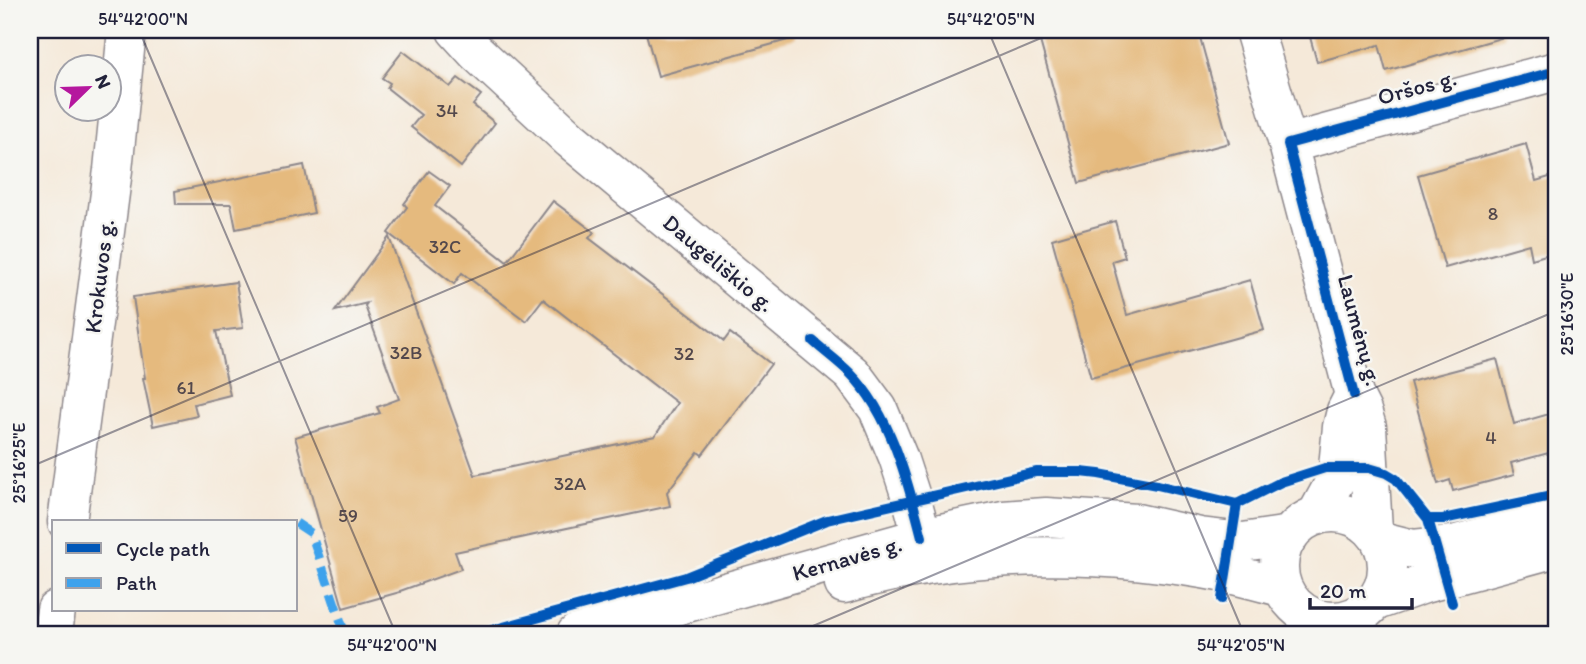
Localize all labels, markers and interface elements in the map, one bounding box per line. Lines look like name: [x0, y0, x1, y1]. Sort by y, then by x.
text: 54°42'00"N: [98, 8, 188, 30]
text: 54°42'05"N: [947, 8, 1035, 30]
north arrow: [52, 52, 122, 122]
street label: Oršos g.: [1374, 63, 1460, 111]
text: N: [90, 71, 116, 92]
house number: 34: [436, 99, 458, 122]
house number: 8: [1488, 202, 1498, 225]
street label: Daugėliškio g.: [657, 208, 781, 318]
street label: Krokuvos g.: [78, 217, 120, 335]
house number: 32C: [429, 235, 461, 258]
street label: Laumėnų g.: [1332, 271, 1388, 389]
text: 25°16'30"E: [1556, 273, 1578, 355]
house number: 32B: [390, 341, 422, 364]
house number: 32: [674, 342, 694, 365]
house number: 61: [177, 376, 196, 399]
text: 25°16'25"E: [8, 422, 30, 503]
house number: 4: [1485, 426, 1497, 449]
house number: 32A: [554, 472, 586, 495]
house number: 59: [338, 504, 358, 527]
legend: [52, 520, 298, 612]
street label: Kernavės g.: [789, 529, 905, 587]
text: Cycle path: [116, 536, 210, 561]
scale bar: [1310, 566, 1411, 610]
text: Path: [116, 570, 157, 595]
text: 20 m: [1320, 578, 1367, 603]
text: 54°42'00"N: [347, 634, 437, 656]
text: 54°42'05"N: [1197, 634, 1285, 656]

